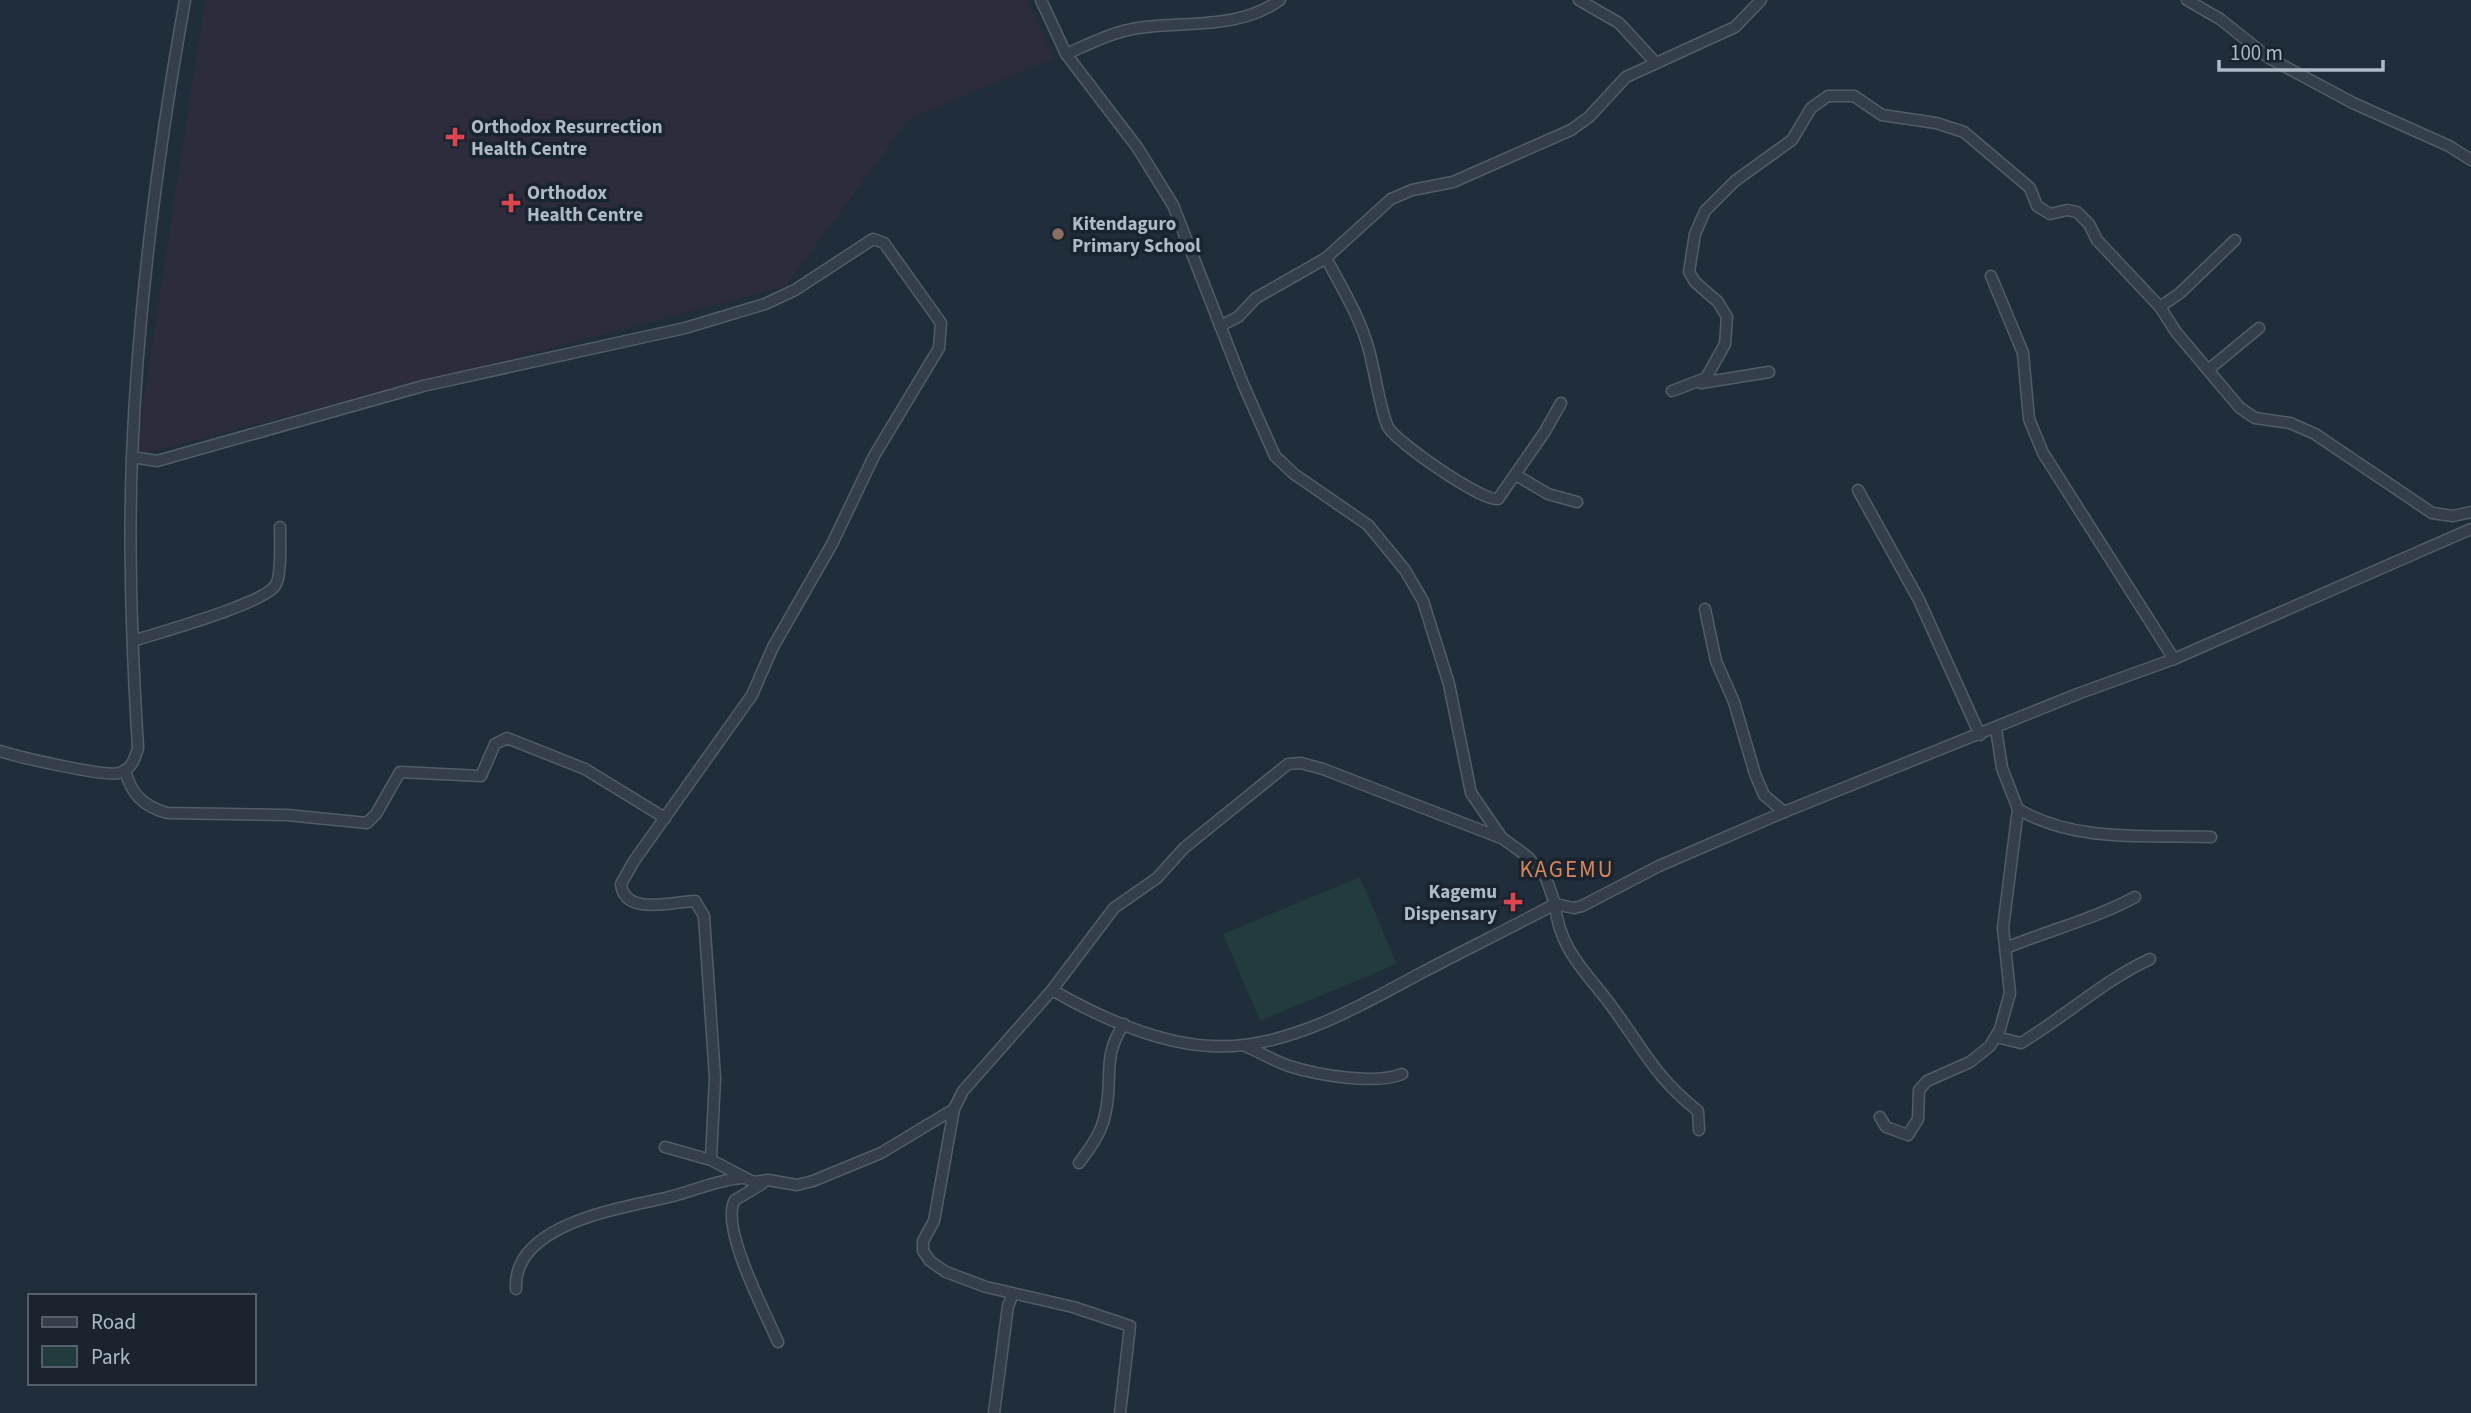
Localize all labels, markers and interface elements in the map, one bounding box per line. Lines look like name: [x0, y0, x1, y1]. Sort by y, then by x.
scale bar: [2219, 28, 2384, 72]
text: 100 m: [2230, 38, 2283, 68]
place label: Orthodox Resurrection Health Centre: [471, 114, 663, 163]
marker: Orthodox Resurrection Health Centre: [445, 127, 465, 147]
place label: Orthodox Health Centre: [527, 180, 643, 229]
marker: Orthodox Health Centre: [501, 193, 521, 213]
place label: Kitendaguro Primary School: [1072, 211, 1201, 260]
marker: Kitendaguro Primary School: [1050, 226, 1066, 242]
district label: KAGEMU: [1519, 853, 1615, 886]
place label: Kagemu Dispensary: [1404, 879, 1497, 928]
marker: Kagemu Dispensary: [1503, 892, 1523, 912]
legend: [28, 1294, 256, 1385]
text: Road: [91, 1307, 136, 1337]
text: Park: [91, 1342, 131, 1372]

